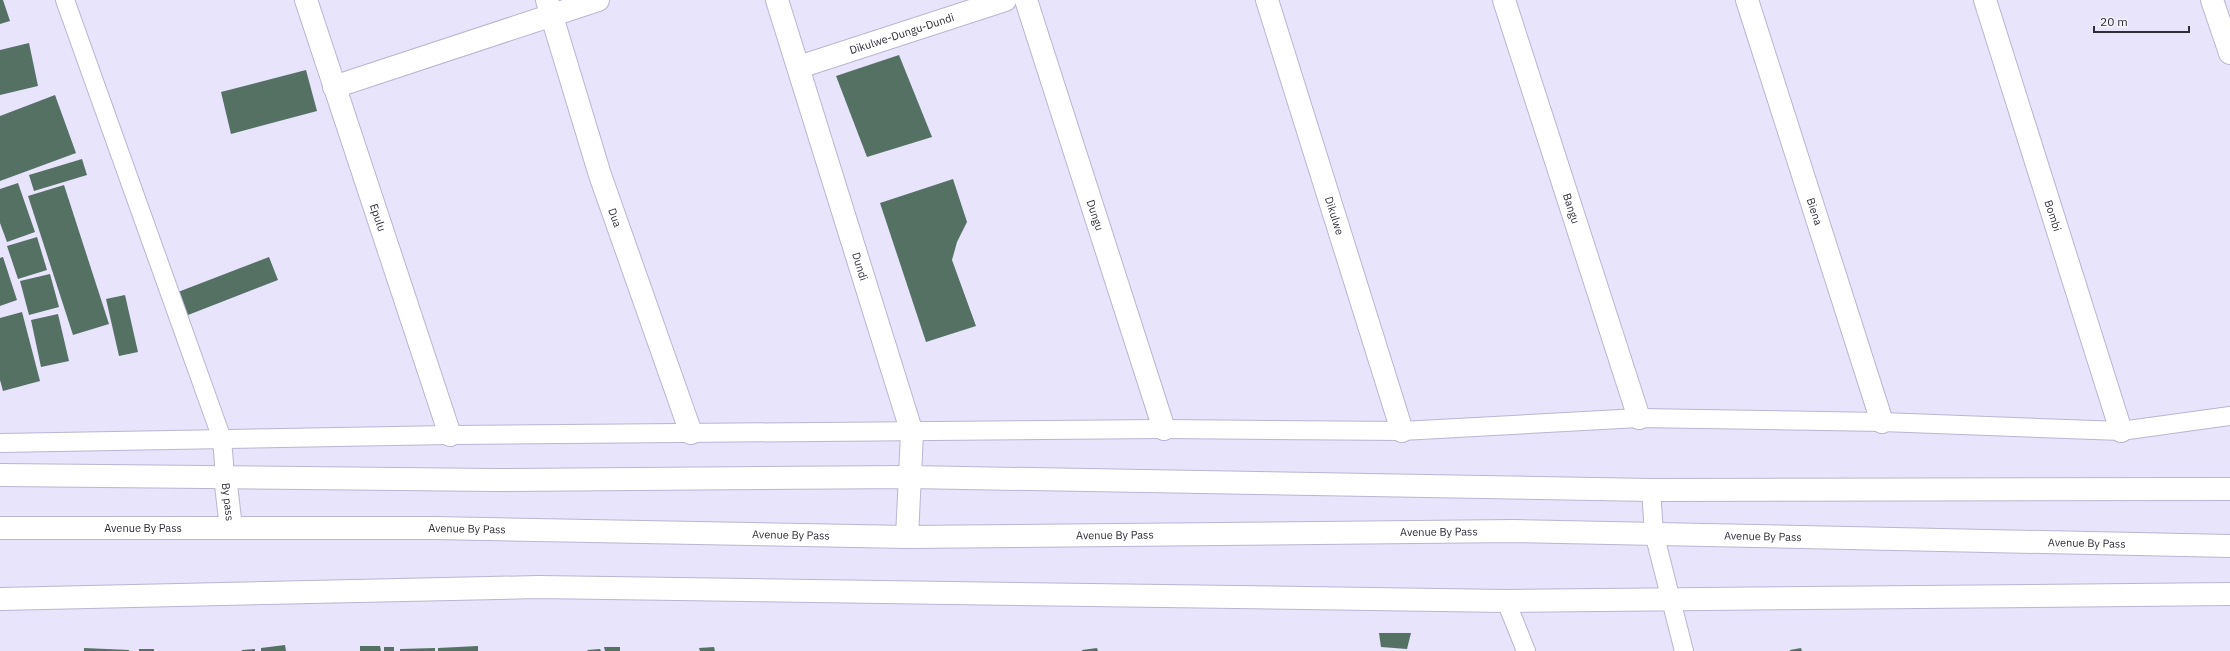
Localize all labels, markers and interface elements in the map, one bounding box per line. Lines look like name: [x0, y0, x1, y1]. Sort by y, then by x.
scale bar: [2094, 8, 2189, 34]
street label: Dikulwe-Dungu-Dundi: [848, 10, 956, 57]
text: 20 m: [2100, 14, 2128, 29]
street label: Bangu: [1560, 191, 1583, 225]
street label: Dikulwe: [1322, 195, 1347, 237]
street label: Biena: [1804, 196, 1826, 227]
street label: Dungu: [1084, 198, 1107, 232]
street label: Bombi: [2042, 198, 2065, 233]
street label: Epulu: [367, 202, 389, 233]
street label: Dua: [605, 206, 625, 229]
street label: Dundi: [849, 250, 871, 282]
street label: By pass: [219, 482, 237, 522]
street label: Avenue By Pass: [104, 521, 182, 535]
street label: Avenue By Pass: [428, 521, 506, 536]
street label: Avenue By Pass: [1400, 524, 1478, 539]
street label: Avenue By Pass: [752, 527, 830, 543]
street label: Avenue By Pass: [1076, 528, 1154, 542]
street label: Avenue By Pass: [1724, 528, 1802, 544]
street label: Avenue By Pass: [2048, 535, 2126, 551]

